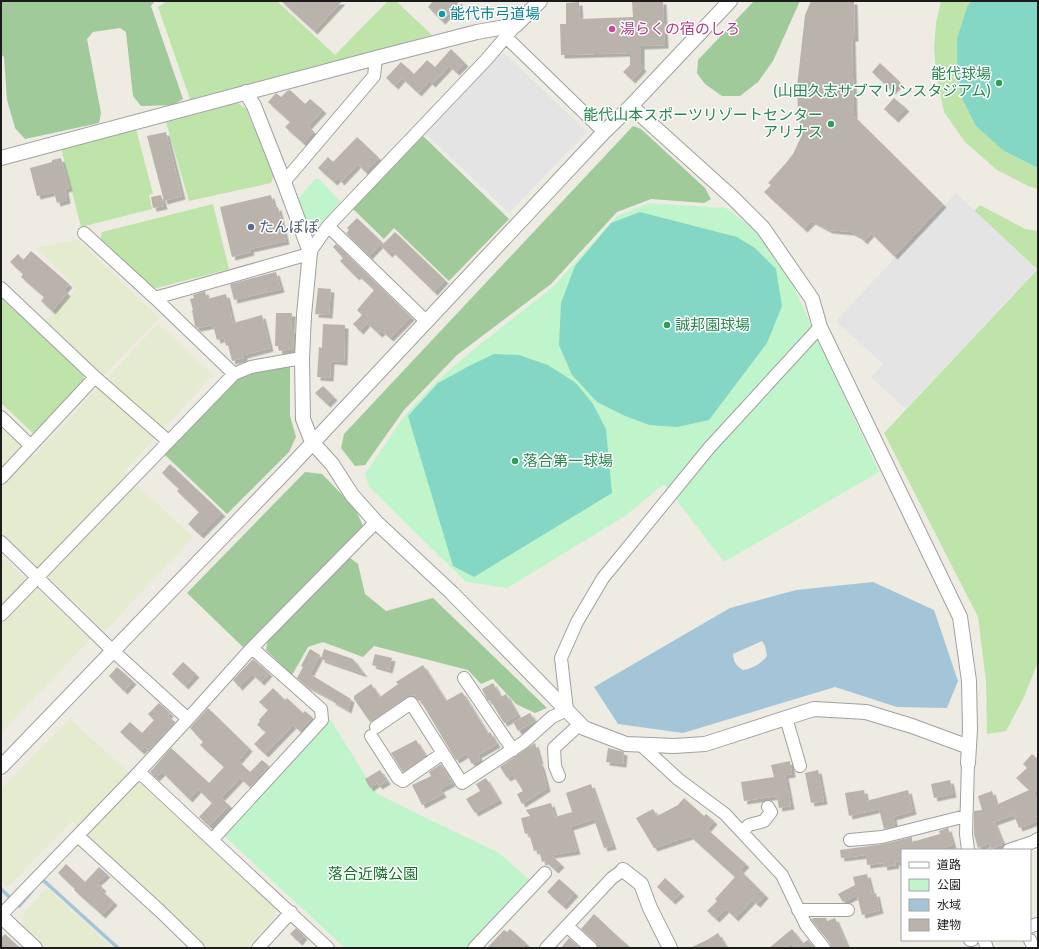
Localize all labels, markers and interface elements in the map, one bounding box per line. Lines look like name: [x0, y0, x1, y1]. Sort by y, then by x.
place label: 能代市弓道場: [450, 5, 540, 23]
marker: 能代市弓道場: [437, 9, 447, 19]
place label: 湯らくの宿のしろ: [620, 20, 740, 38]
marker: 湯らくの宿のしろ: [607, 24, 617, 34]
place label: 能代球場 (山田久志サブマリンスタジアム): [773, 65, 991, 100]
marker: 能代球場 (山田久志サブマリンスタジアム): [994, 78, 1004, 88]
place label: 能代山本スポーツリゾートセンター アリナス: [583, 106, 823, 141]
marker: 能代山本スポーツリゾートセンター アリナス: [826, 119, 836, 129]
place label: たんぽぽ: [259, 218, 319, 236]
marker: たんぽぽ: [246, 222, 256, 232]
place label: 誠邦園球場: [675, 316, 750, 334]
marker: 誠邦園球場: [662, 320, 672, 330]
place label: 落合第一球場: [523, 452, 613, 470]
marker: 落合第一球場: [510, 456, 520, 466]
legend: [901, 849, 1031, 941]
text: 道路: [937, 857, 961, 872]
park label: 落合近隣公園: [328, 865, 418, 883]
text: 公園: [937, 877, 961, 892]
text: 水域: [937, 897, 961, 912]
text: 建物: [937, 917, 961, 932]

